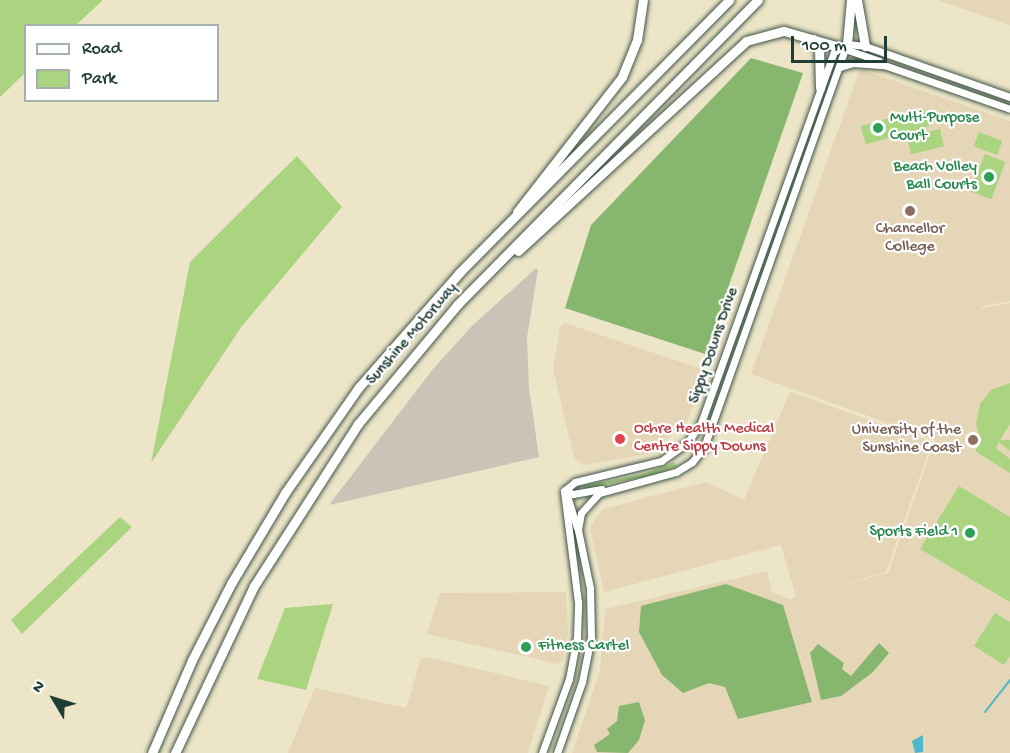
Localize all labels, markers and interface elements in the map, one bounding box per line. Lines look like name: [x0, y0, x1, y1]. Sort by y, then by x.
legend: [24, 24, 219, 102]
scale bar: [794, 24, 890, 62]
text: 100 m: [802, 36, 847, 57]
text: Road: [82, 39, 121, 60]
text: Park: [82, 69, 116, 90]
place label: Multi-Purpose Court: [890, 109, 979, 147]
marker: Multi-Purpose Court: [871, 121, 885, 135]
place label: Beach Volley Ball Courts: [893, 158, 977, 196]
marker: Beach Volley Ball Courts: [982, 170, 996, 184]
marker: Chancellor College: [903, 204, 917, 218]
place label: Chancellor College: [876, 220, 944, 258]
street label: Sunshine Motorway: [363, 280, 463, 390]
street label: Sippy Downs Drive: [686, 285, 744, 407]
place label: Ochre Health Medical Centre Sippy Downs: [634, 420, 774, 458]
place label: University of the Sunshine Coast: [852, 421, 961, 459]
marker: Ochre Health Medical Centre Sippy Downs: [611, 430, 629, 448]
marker: University of the Sunshine Coast: [966, 433, 980, 447]
place label: Sports Field 1: [869, 523, 958, 543]
marker: Sports Field 1: [963, 526, 977, 540]
place label: Fitness Cartel: [538, 637, 629, 657]
marker: Fitness Cartel: [519, 640, 533, 654]
north arrow: [24, 669, 84, 729]
text: N: [29, 678, 50, 698]

